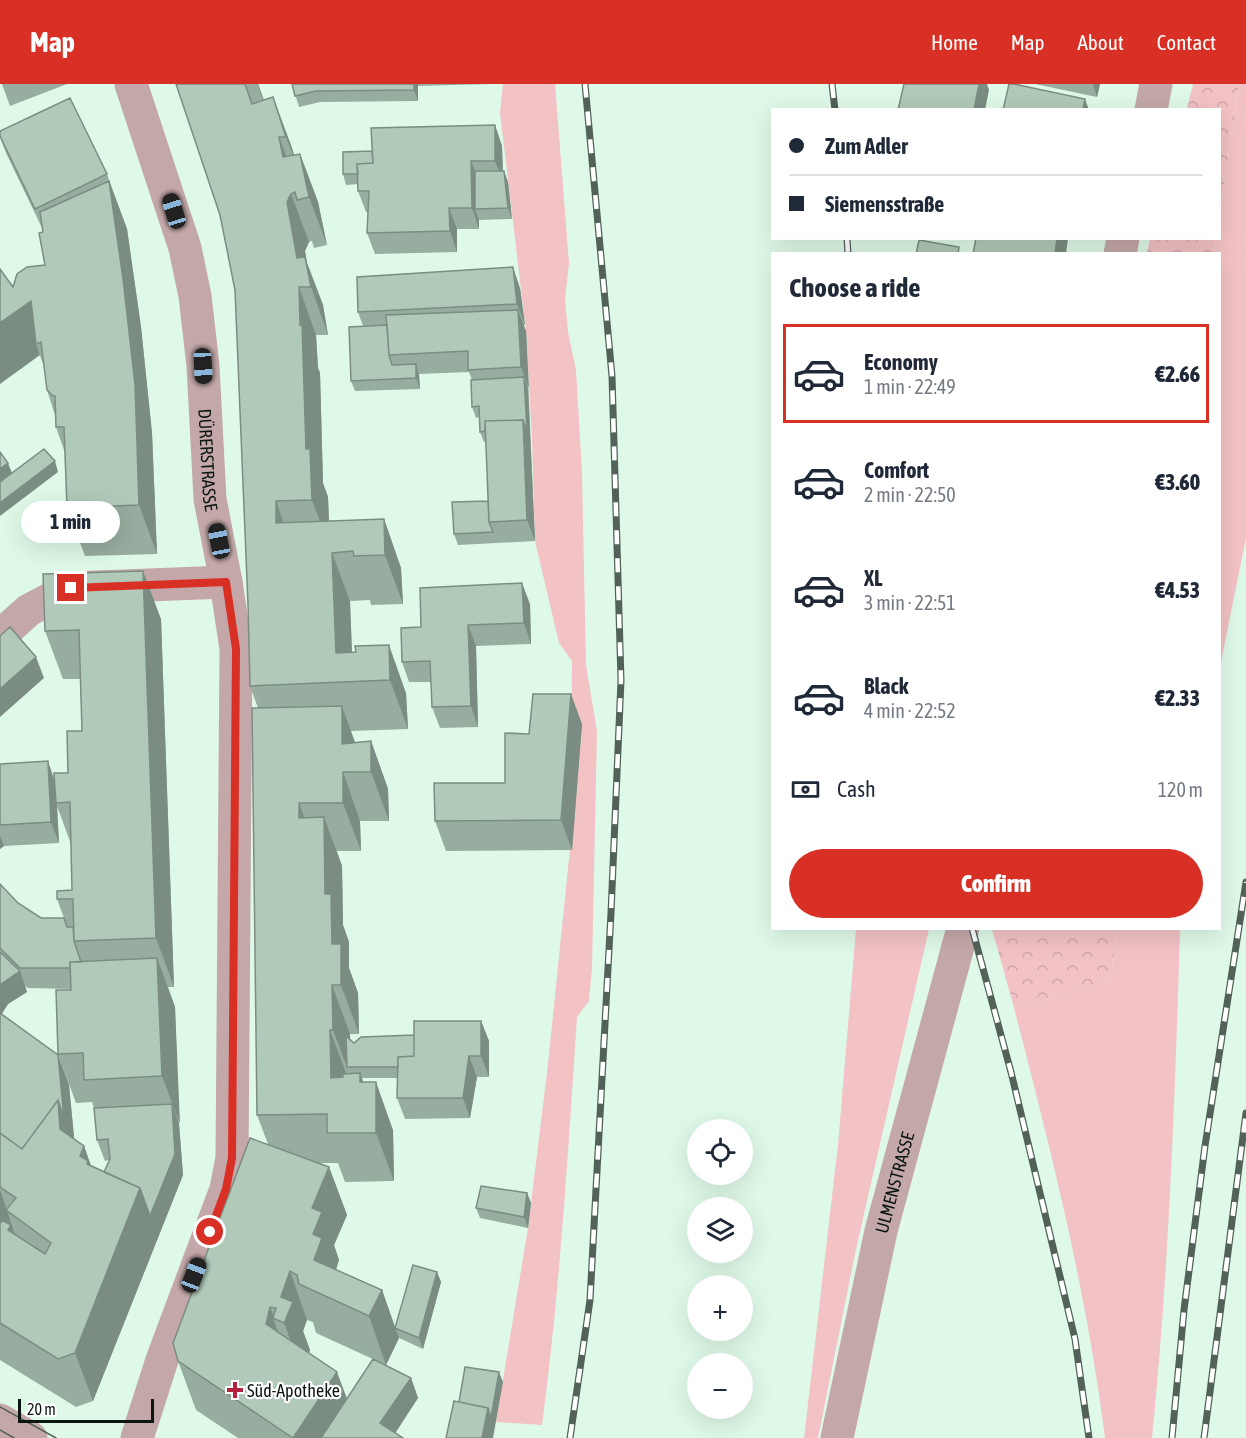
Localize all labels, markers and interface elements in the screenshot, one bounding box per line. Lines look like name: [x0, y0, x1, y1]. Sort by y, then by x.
text: Map: [30, 26, 75, 58]
text: Home: [931, 30, 978, 54]
text: Map: [1011, 30, 1045, 54]
text: About: [1078, 30, 1124, 54]
text: Contact: [1157, 30, 1216, 54]
text: Zum Adler: [825, 133, 908, 159]
car: [160, 191, 188, 231]
text: Siemensstraße: [825, 191, 944, 217]
text: Choose a ride: [789, 272, 921, 303]
icon: car: [792, 347, 846, 401]
car: [193, 348, 213, 384]
text: Economy: [864, 349, 938, 375]
text: €2.66: [1155, 361, 1200, 387]
text: 1 min · 22:49: [864, 375, 956, 398]
street label: DÜRERSTRASSE: [195, 408, 223, 513]
icon: car: [792, 455, 846, 509]
text: Comfort: [864, 457, 929, 483]
text: €3.60: [1155, 469, 1200, 495]
text: 2 min · 22:50: [864, 483, 956, 506]
callout: 1 min: [22, 501, 121, 543]
text: 1 min: [50, 510, 91, 533]
car: [207, 522, 231, 560]
icon: car: [792, 563, 846, 617]
text: XL: [864, 565, 882, 591]
route end: [57, 574, 84, 601]
text: €4.53: [1155, 577, 1200, 603]
text: 3 min · 22:51: [864, 591, 956, 614]
icon: car: [792, 671, 846, 725]
text: Black: [864, 673, 908, 699]
text: €2.33: [1155, 685, 1200, 711]
text: 4 min · 22:52: [864, 699, 956, 722]
icon: cash: [789, 773, 822, 806]
text: Cash: [837, 776, 876, 802]
text: 120 m: [1158, 778, 1203, 801]
button: Confirm: [789, 849, 1203, 918]
map controls: [687, 1119, 753, 1419]
button: locate: [687, 1119, 753, 1185]
street label: ULMENSTRASSE: [870, 1129, 918, 1235]
button: layers: [687, 1197, 753, 1263]
route start: [196, 1218, 223, 1245]
car: [179, 1255, 209, 1295]
button: +: [687, 1275, 753, 1341]
button: −: [687, 1353, 753, 1419]
place label: Süd-Apotheke: [247, 1380, 340, 1401]
marker: Süd-Apotheke: [228, 1383, 242, 1397]
scale bar: [18, 1396, 154, 1424]
text: 20 m: [27, 1400, 56, 1418]

